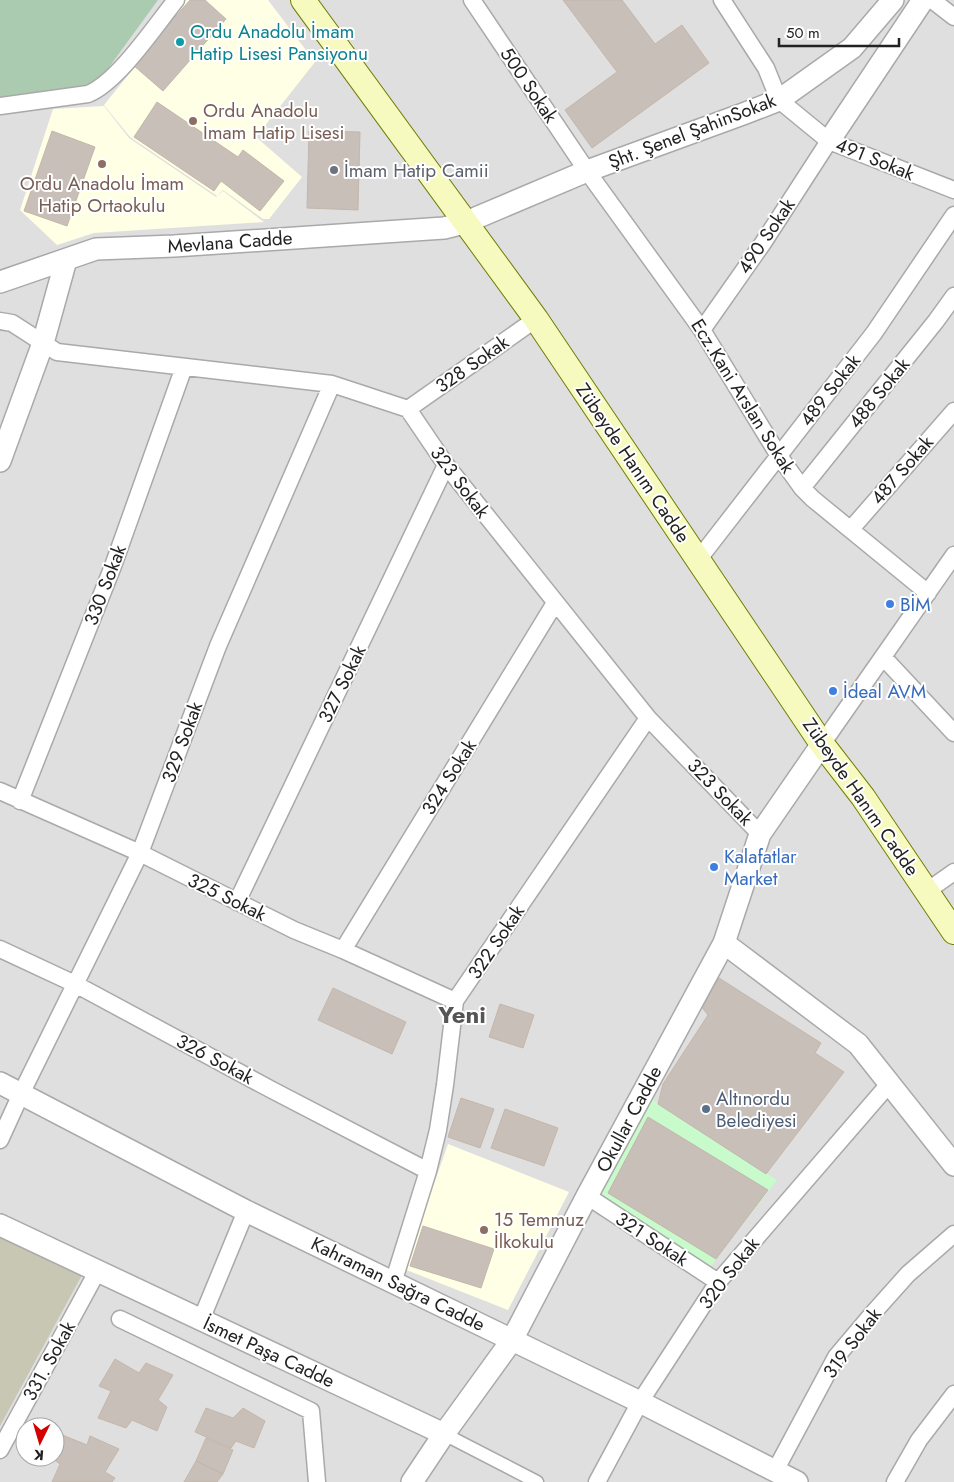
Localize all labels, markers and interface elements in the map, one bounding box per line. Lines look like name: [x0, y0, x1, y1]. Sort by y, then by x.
scale bar: [779, 15, 899, 47]
place label: Ordu Anadolu İmam Hatip Lisesi Pansiyonu: [190, 18, 368, 67]
text: 50 m: [786, 22, 820, 44]
marker: Ordu Anadolu İmam Hatip Lisesi Pansiyonu: [174, 36, 186, 48]
street label: 500 Sokak: [494, 42, 565, 129]
street label: Şht. Şenel ŞahinSokak: [604, 86, 780, 175]
place label: Ordu Anadolu İmam Hatip Lisesi: [203, 97, 344, 146]
marker: Ordu Anadolu İmam Hatip Lisesi: [187, 115, 199, 127]
street label: 491 Sokak: [832, 131, 919, 187]
place label: İmam Hatip Camii: [344, 157, 489, 184]
marker: Ordu Anadolu İmam Hatip Ortaokulu: [96, 158, 108, 170]
marker: İmam Hatip Camii: [328, 164, 340, 176]
place label: Ordu Anadolu İmam Hatip Ortaokulu: [20, 170, 184, 219]
street label: 490 Sokak: [731, 192, 802, 279]
street label: Mevlana Cadde: [167, 224, 294, 260]
street label: Ecz.Kani Arslan Sokak: [685, 314, 802, 479]
street label: 328 Sokak: [430, 329, 515, 399]
street label: 489 Sokak: [793, 348, 867, 432]
street label: 488 Sokak: [842, 351, 916, 434]
street label: Zübeyde Hanım Cadde: [569, 378, 697, 548]
street label: 487 Sokak: [864, 429, 940, 510]
street label: 323 Sokak: [424, 440, 496, 524]
street label: 330 Sokak: [77, 540, 133, 629]
place label: BİM: [900, 591, 931, 618]
marker: BİM: [884, 598, 896, 610]
street label: 327 Sokak: [312, 640, 373, 727]
place label: İdeal AVM: [843, 678, 926, 705]
marker: İdeal AVM: [827, 685, 839, 697]
street label: 329 Sokak: [155, 697, 209, 786]
street label: Zübeyde Hanım Cadde: [796, 713, 926, 882]
street label: 324 Sokak: [415, 733, 483, 820]
street label: 323 Sokak: [681, 752, 759, 832]
place label: Kalafatlar Market: [724, 843, 797, 892]
marker: Kalafatlar Market: [708, 861, 720, 873]
street label: 325 Sokak: [183, 866, 271, 928]
street label: 322 Sokak: [461, 899, 531, 985]
district label: Yeni: [437, 997, 486, 1032]
street label: 326 Sokak: [171, 1027, 259, 1091]
street label: Okullar Cadde: [590, 1061, 668, 1177]
place label: Altınordu Belediyesi: [716, 1085, 797, 1134]
marker: Altınordu Belediyesi: [700, 1103, 712, 1115]
street label: 321 Sokak: [610, 1205, 694, 1273]
place label: 15 Temmuz İlkokulu: [494, 1206, 584, 1255]
marker: 15 Temmuz İlkokulu: [478, 1224, 490, 1236]
street label: Kahraman Sağra Cadde: [306, 1230, 490, 1338]
street label: 320 Sokak: [692, 1231, 766, 1315]
street label: 319 Sokak: [816, 1302, 888, 1384]
street label: İsmet Paşa Cadde: [199, 1310, 339, 1394]
street label: 331. Sokak: [16, 1316, 82, 1406]
north arrow: [15, 1417, 65, 1467]
text: K: [33, 1445, 45, 1465]

